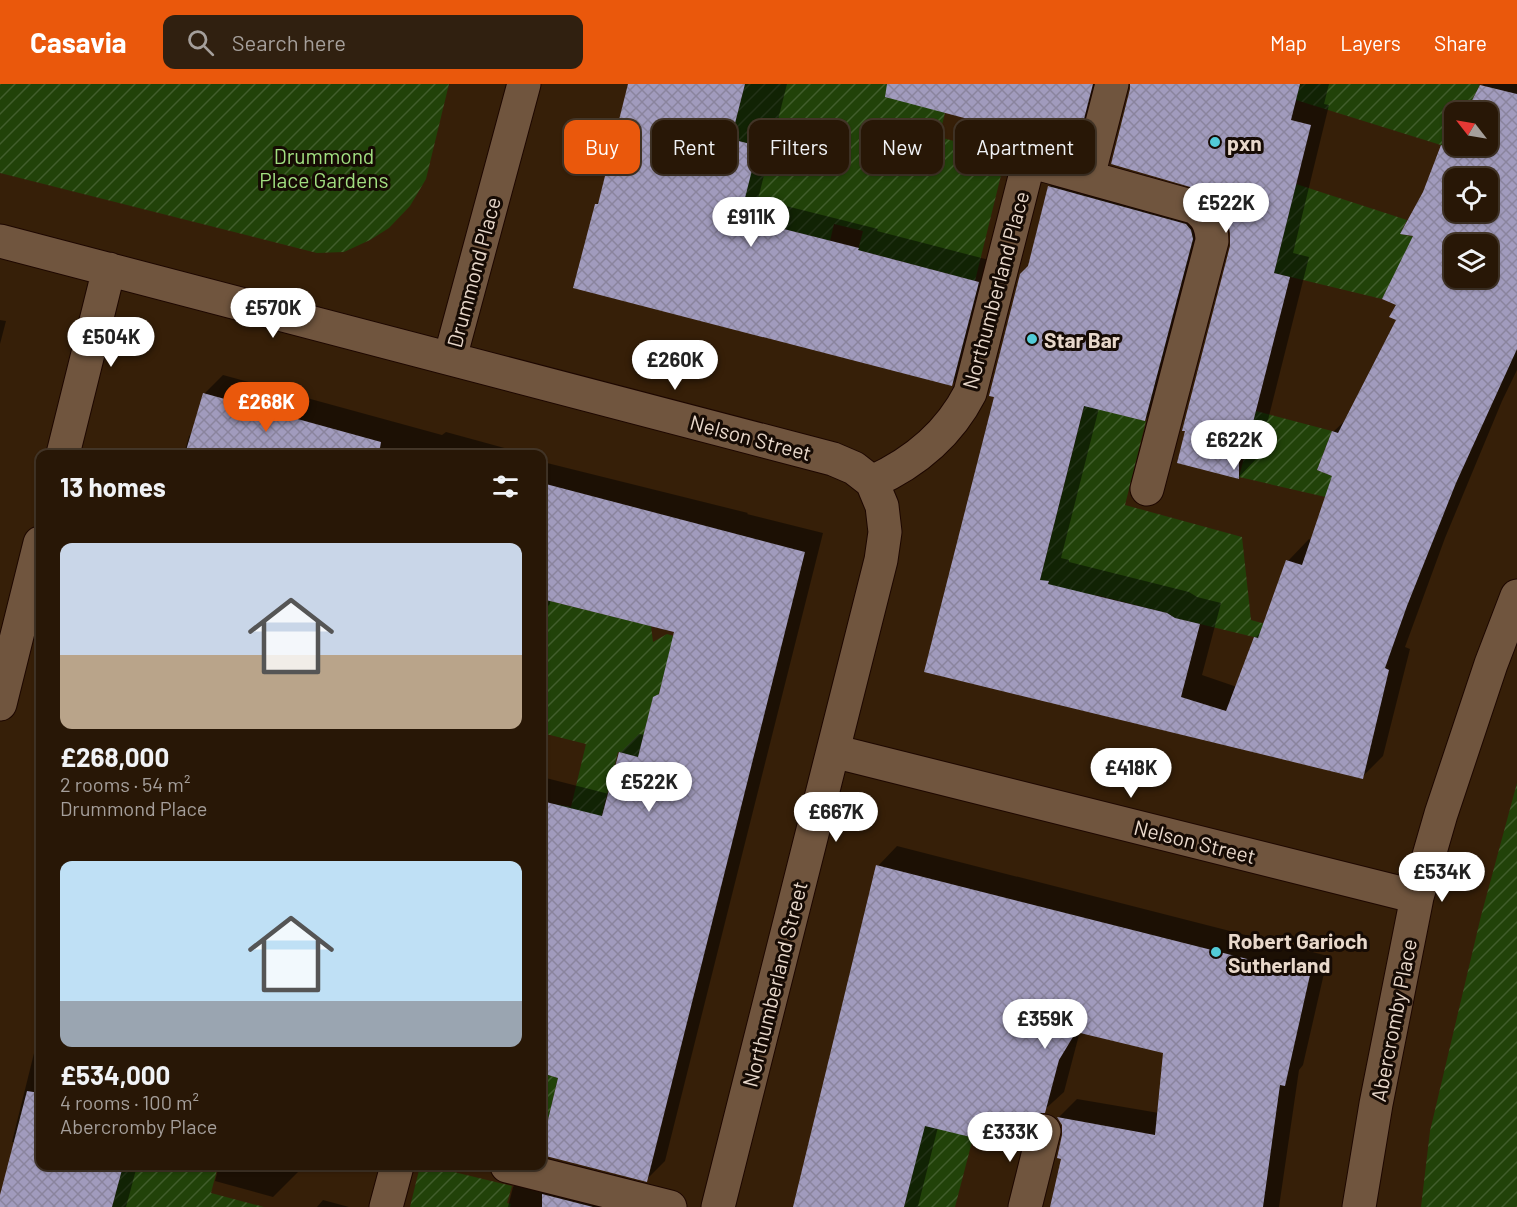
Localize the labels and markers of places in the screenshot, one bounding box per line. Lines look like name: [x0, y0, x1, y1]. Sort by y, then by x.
place label: pxn: [1227, 130, 1262, 155]
marker: pxn: [1208, 135, 1222, 149]
pin: £522K: [1184, 183, 1268, 234]
pin: £911K: [709, 197, 793, 248]
pin: £570K: [231, 288, 315, 339]
pin: £504K: [69, 317, 153, 368]
place label: Star Bar: [1044, 327, 1120, 352]
marker: Star Bar: [1025, 332, 1039, 346]
pin: £260K: [633, 340, 717, 391]
pin: £268K: [224, 382, 308, 433]
pin: £622K: [1192, 420, 1276, 471]
pin: £418K: [1089, 748, 1173, 799]
pin: £522K: [607, 762, 691, 813]
pin: £667K: [794, 792, 878, 843]
pin: £534K: [1400, 852, 1484, 903]
place label: Robert Garioch Sutherland: [1228, 928, 1368, 977]
marker: Robert Garioch Sutherland: [1209, 945, 1223, 959]
pin: £359K: [1003, 999, 1087, 1050]
pin: £333K: [968, 1112, 1052, 1163]

